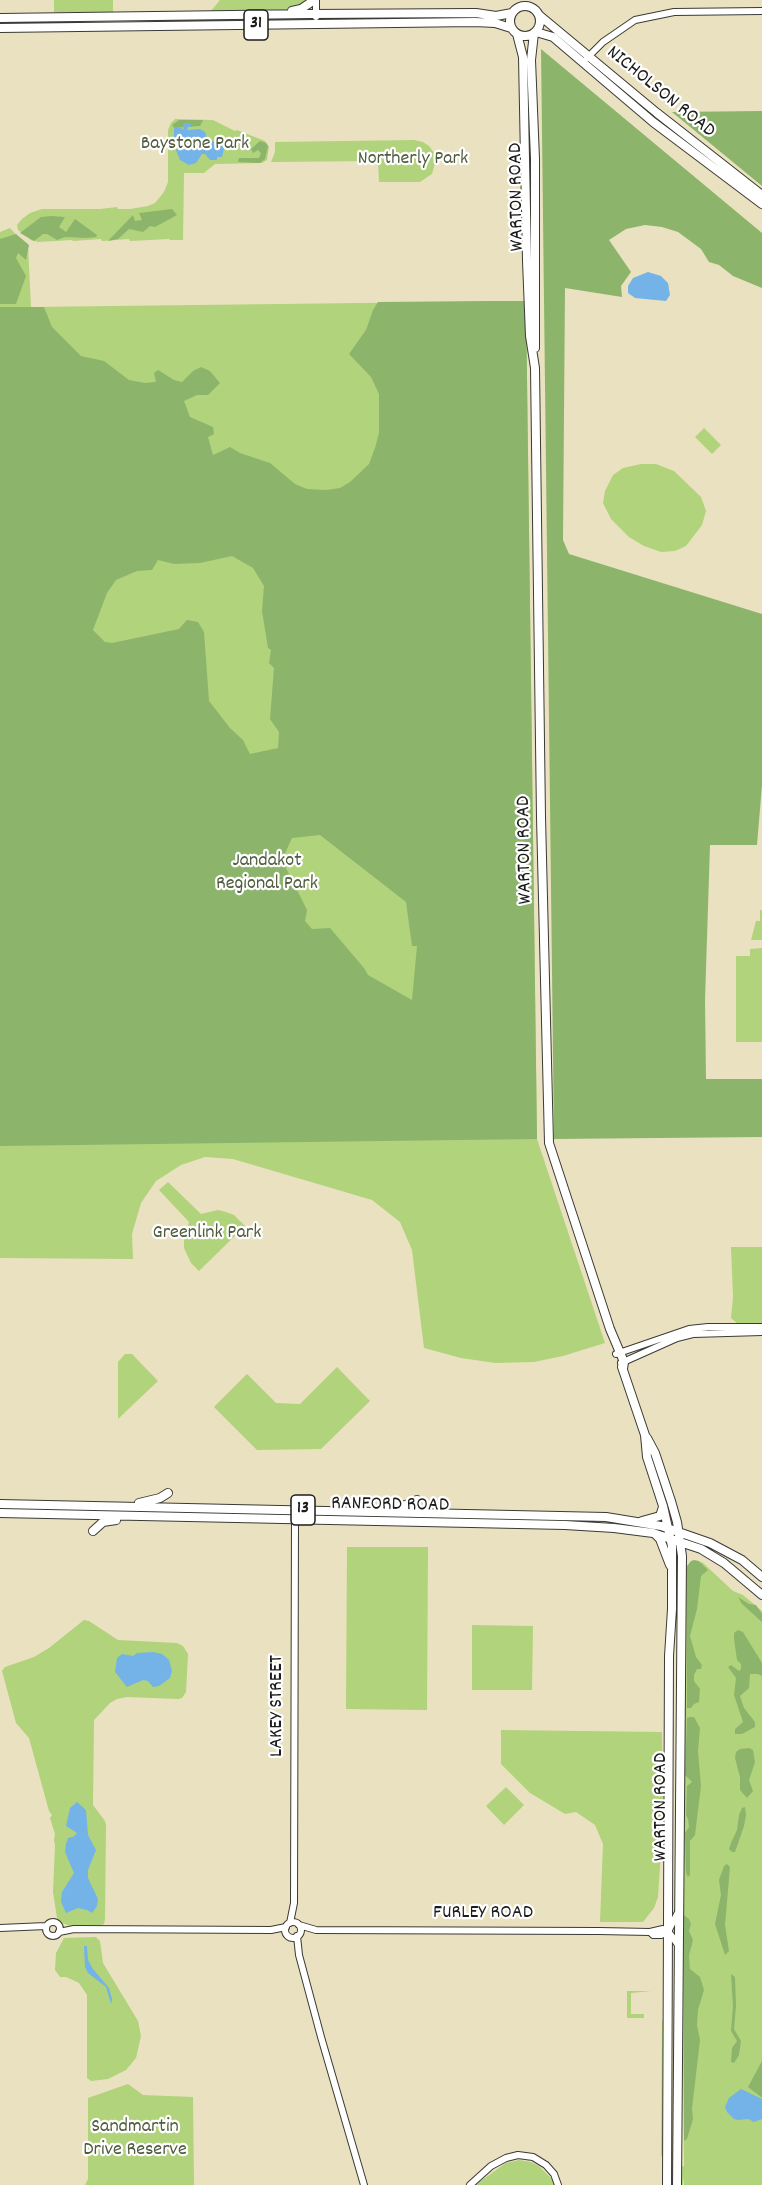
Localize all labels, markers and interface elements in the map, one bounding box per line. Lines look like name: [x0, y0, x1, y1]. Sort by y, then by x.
road number: 31: [244, 10, 268, 40]
street label: NICHOLSON ROAD: [601, 42, 719, 144]
park label: Baystone Park: [141, 133, 249, 157]
street label: WARTON ROAD: [505, 143, 531, 251]
park label: Northerly Park: [358, 148, 468, 172]
street label: WARTON ROAD: [513, 796, 539, 904]
park label: Jandakot Regional Park: [216, 850, 318, 897]
park label: Greenlink Park: [153, 1222, 261, 1246]
street label: RANFORD ROAD: [331, 1493, 449, 1519]
road number: 13: [291, 1495, 315, 1525]
street label: LAKEY STREET: [266, 1655, 290, 1757]
street label: WARTON ROAD: [650, 1753, 674, 1861]
street label: FURLEY ROAD: [433, 1902, 533, 1926]
park label: Sandmartin Drive Reserve: [83, 2116, 187, 2163]

